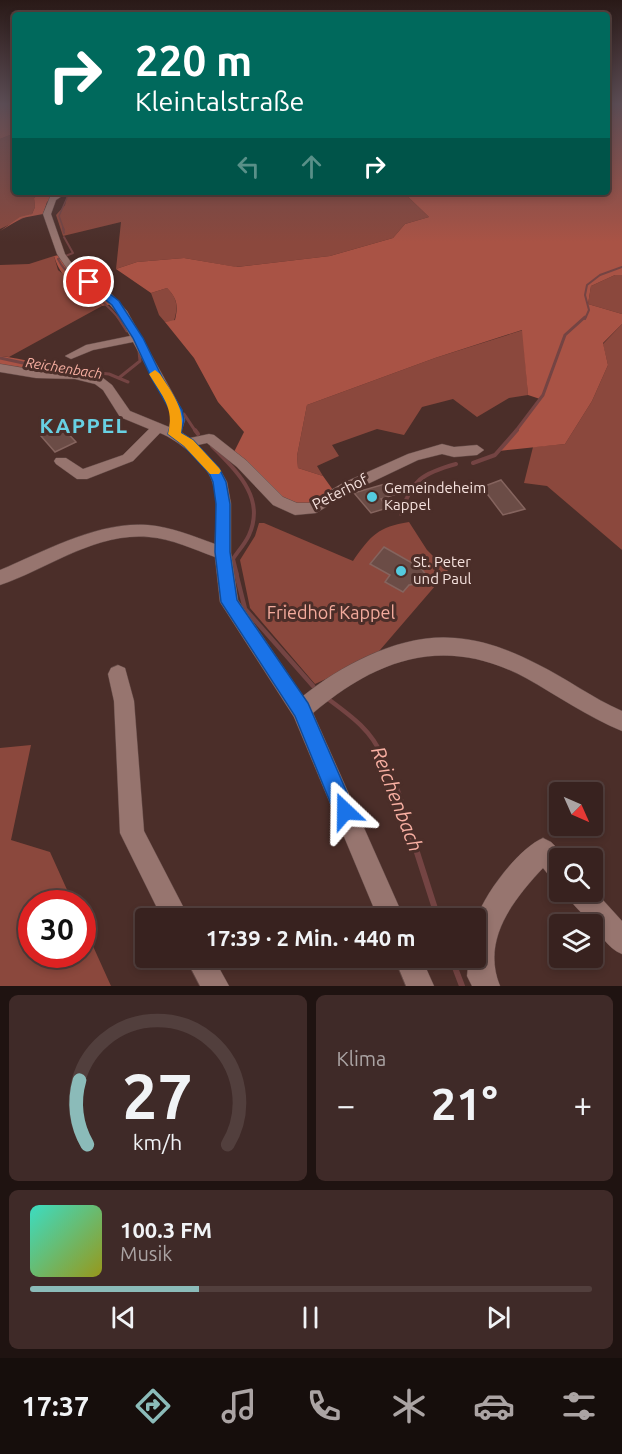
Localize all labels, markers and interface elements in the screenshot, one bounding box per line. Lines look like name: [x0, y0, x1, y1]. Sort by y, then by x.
icon: right: [36, 36, 114, 114]
text: 220 m: [135, 37, 252, 84]
text: Kleintalstraße: [135, 86, 305, 116]
icon: left: [232, 150, 265, 183]
icon: ahead: [295, 150, 328, 183]
icon: right: [358, 150, 391, 183]
pin: [63, 256, 114, 307]
icon: arrive: [72, 265, 105, 298]
water label: Reichenbach: [24, 354, 104, 382]
district label: KAPPEL: [40, 413, 128, 437]
street label: Peterhof: [309, 470, 371, 513]
place label: Gemeindeheim Kappel: [384, 479, 486, 513]
marker: Gemeindeheim Kappel: [365, 490, 379, 504]
place label: St. Peter und Paul: [413, 553, 471, 587]
marker: St. Peter und Paul: [394, 564, 408, 578]
park label: Friedhof Kappel: [267, 602, 396, 622]
water label: Reichenbach: [367, 743, 428, 855]
position arrow: [313, 779, 377, 843]
north arrow: [549, 782, 603, 836]
map controls: [549, 782, 603, 968]
button: search: [549, 848, 603, 902]
speed limit sign: 30: [18, 890, 96, 968]
button: layers: [549, 914, 603, 968]
text: 17:39 · 2 Min. · 440 m: [206, 925, 415, 950]
text: Klima: [337, 1047, 386, 1070]
text: 27: [123, 1061, 193, 1131]
text: 21°: [431, 1078, 498, 1129]
text: −: [337, 1086, 355, 1123]
text: +: [573, 1086, 592, 1123]
text: km/h: [133, 1130, 182, 1154]
text: 100.3 FM: [120, 1217, 212, 1242]
text: Musik: [120, 1242, 172, 1265]
icon: previous: [107, 1301, 140, 1334]
icon: pause: [294, 1301, 327, 1334]
icon: next: [482, 1301, 515, 1334]
icon: directions: [132, 1385, 174, 1427]
icon: music: [218, 1385, 260, 1427]
icon: phone: [303, 1385, 345, 1427]
icon: climate: [388, 1385, 430, 1427]
icon: car: [473, 1385, 515, 1427]
icon: filters: [558, 1385, 600, 1427]
text: 17:37: [22, 1391, 89, 1421]

